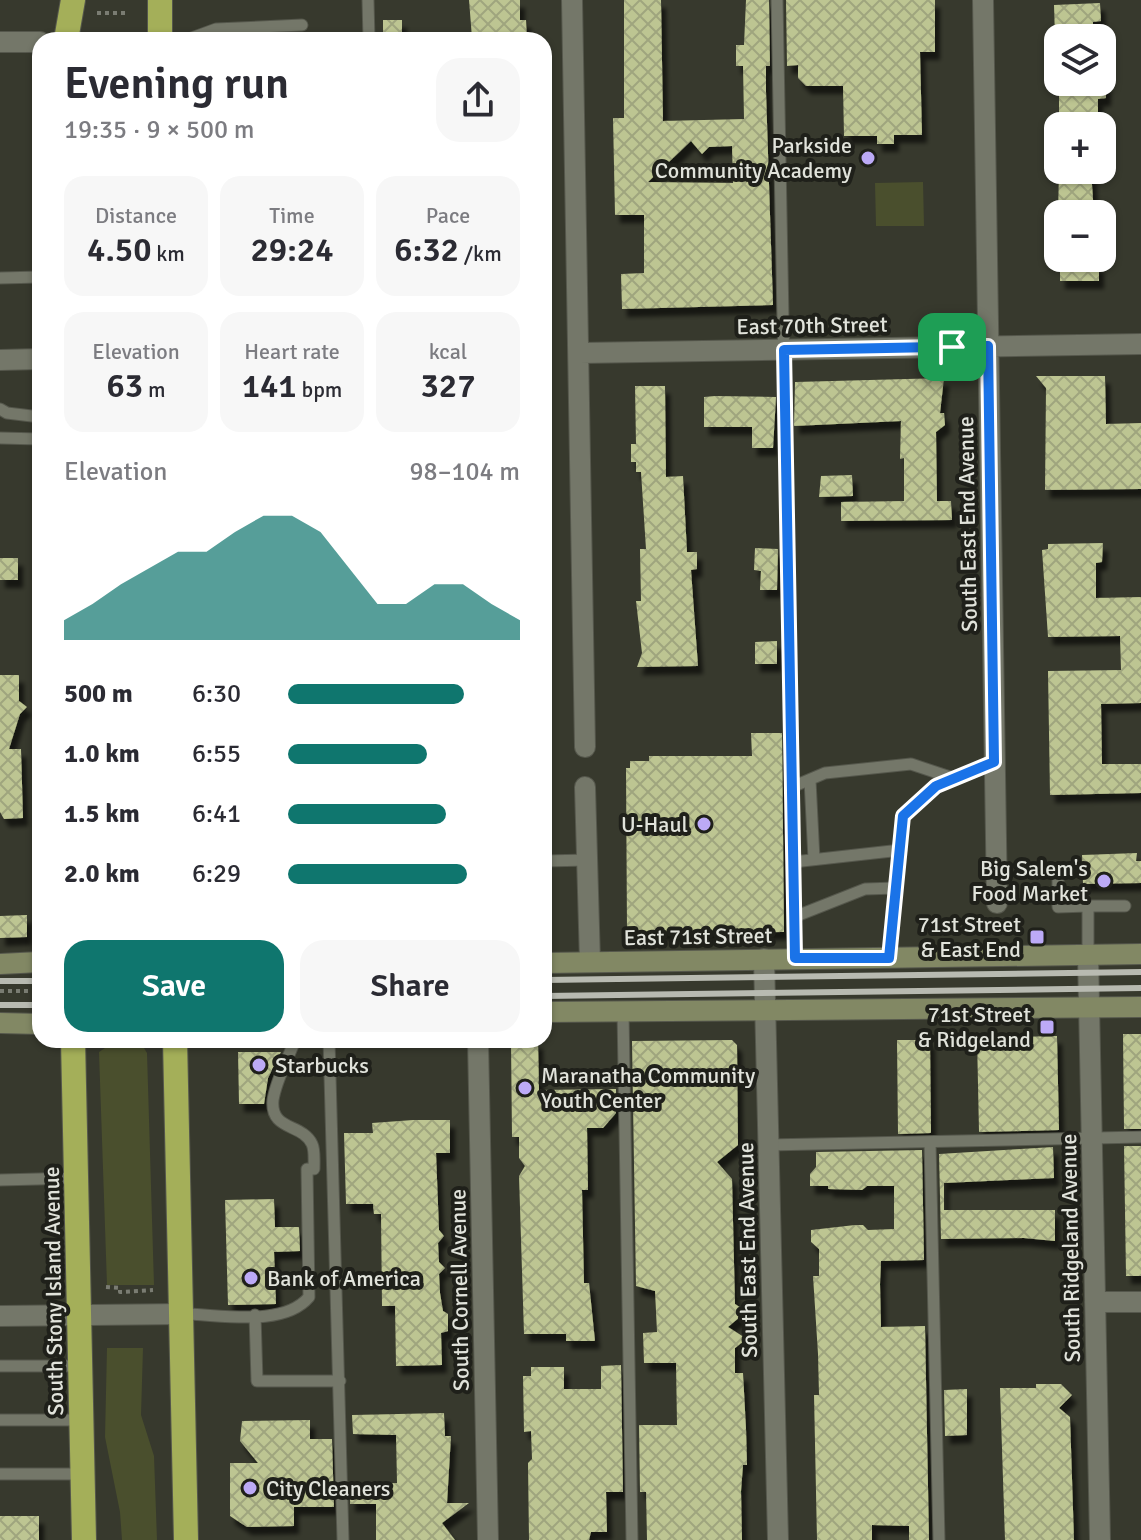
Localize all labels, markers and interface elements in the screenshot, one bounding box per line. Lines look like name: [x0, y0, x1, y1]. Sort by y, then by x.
map controls: [1044, 24, 1116, 272]
button: layers: [1044, 24, 1116, 96]
text: Evening run: [64, 57, 289, 111]
button: share: [436, 58, 520, 142]
button: +: [1044, 112, 1116, 184]
text: 19:35 · 9 × 500 m: [64, 114, 255, 146]
place label: Parkside Community Academy: [655, 132, 853, 184]
marker: Parkside Community Academy: [859, 149, 877, 167]
button: −: [1044, 200, 1116, 272]
text: Distance: [95, 202, 177, 229]
text: Time: [269, 202, 315, 229]
text: Pace: [426, 202, 470, 229]
text: 4.50: [87, 229, 152, 271]
text: 29:24: [250, 229, 334, 271]
text: 6:32: [394, 229, 459, 271]
text: km: [152, 240, 185, 267]
text: /km: [459, 240, 502, 267]
street label: East 70th Street: [736, 311, 888, 340]
pin: [918, 313, 986, 381]
icon: arrive: [930, 325, 974, 369]
text: Elevation: [92, 338, 180, 365]
text: Heart rate: [244, 338, 340, 365]
text: kcal: [429, 338, 467, 365]
text: 63: [106, 365, 143, 407]
text: 141: [242, 365, 297, 407]
text: 327: [420, 365, 476, 407]
text: m: [143, 376, 166, 403]
text: bpm: [297, 376, 342, 403]
street label: South East End Avenue: [952, 416, 983, 632]
text: Elevation: [64, 456, 168, 488]
text: 98–104 m: [410, 456, 520, 488]
text: 500 m: [64, 678, 133, 710]
text: 6:30: [192, 678, 241, 710]
text: 1.0 km: [64, 738, 140, 770]
text: 6:55: [192, 738, 241, 770]
text: 1.5 km: [64, 798, 140, 830]
text: 6:41: [192, 798, 241, 830]
place label: U-Haul: [621, 811, 688, 838]
marker: U-Haul: [695, 815, 713, 833]
place label: Big Salem's Food Market: [971, 855, 1088, 907]
text: 2.0 km: [64, 858, 140, 890]
text: 6:29: [192, 858, 241, 890]
marker: Big Salem's Food Market: [1095, 872, 1113, 890]
place label: 71st Street & East End: [918, 911, 1021, 963]
street label: East 71st Street: [623, 922, 773, 951]
marker: 71st Street & East End: [1028, 928, 1046, 946]
button: Save: [64, 940, 284, 1032]
button: Share: [300, 940, 520, 1032]
place label: 71st Street & Ridgeland: [918, 1001, 1031, 1053]
marker: 71st Street & Ridgeland: [1038, 1018, 1056, 1036]
place label: Starbucks: [275, 1052, 369, 1079]
marker: Starbucks: [250, 1056, 268, 1074]
place label: Maranatha Community Youth Center: [541, 1062, 756, 1114]
marker: Maranatha Community Youth Center: [516, 1079, 534, 1097]
street label: South Ridgeland Avenue: [1055, 1133, 1086, 1363]
street label: South East End Avenue: [732, 1142, 763, 1358]
street label: South Stony Island Avenue: [38, 1166, 69, 1416]
street label: South Cornell Avenue: [444, 1189, 475, 1391]
place label: Bank of America: [267, 1265, 421, 1292]
marker: Bank of America: [242, 1269, 260, 1287]
place label: City Cleaners: [266, 1475, 390, 1502]
marker: City Cleaners: [241, 1479, 259, 1497]

